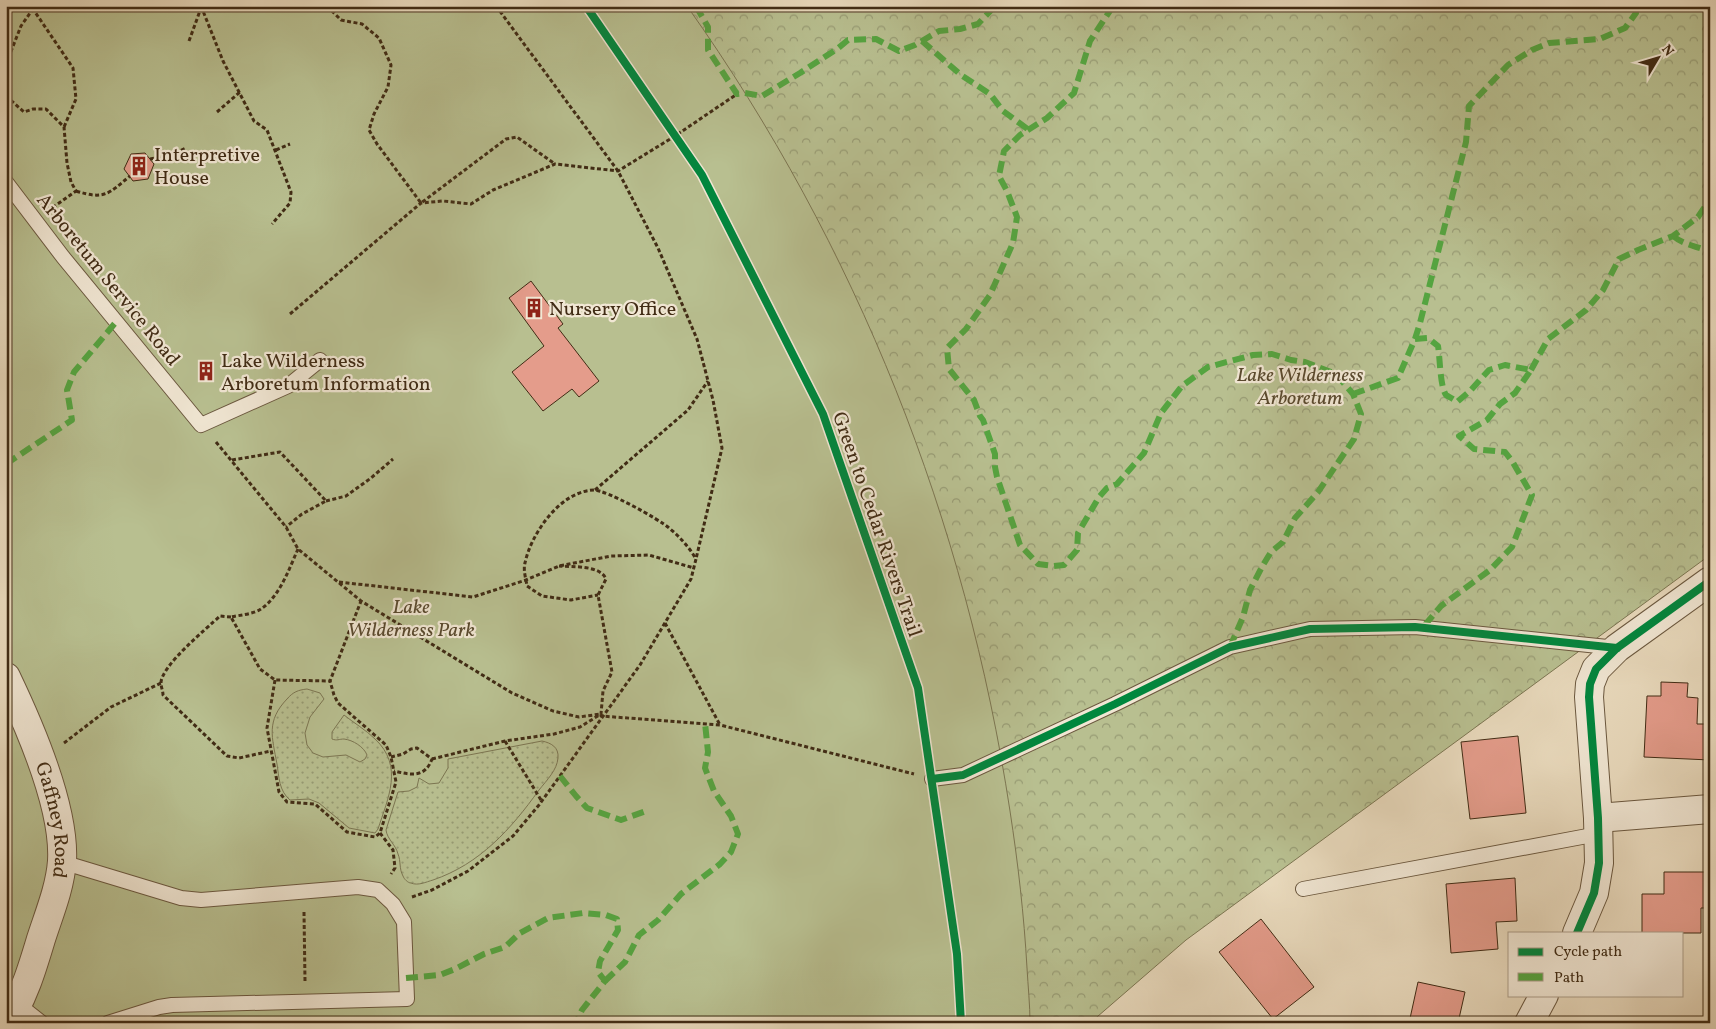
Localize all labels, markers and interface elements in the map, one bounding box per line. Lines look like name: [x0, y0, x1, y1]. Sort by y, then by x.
north arrow: [1634, 32, 1684, 82]
text: N: [1656, 41, 1678, 61]
place label: Interpretive House: [154, 142, 260, 193]
building icon: Interpretive House: [128, 155, 150, 177]
street label: Arboretum Service Road: [29, 188, 186, 373]
place label: Nursery Office: [549, 296, 676, 324]
building icon: Nursery Office: [523, 297, 545, 319]
place label: Lake Wilderness Arboretum Information: [221, 348, 431, 399]
building icon: Lake Wilderness Arboretum Information: [195, 360, 217, 382]
park label: Lake Wilderness Arboretum: [1237, 362, 1364, 413]
street label: Green to Cedar Rivers Trail: [824, 408, 928, 641]
park label: Lake Wilderness Park: [347, 594, 475, 645]
street label: Gaffney Road: [27, 759, 74, 880]
legend: [1508, 932, 1684, 996]
text: Cycle path: [1554, 942, 1622, 963]
text: Path: [1554, 968, 1584, 989]

